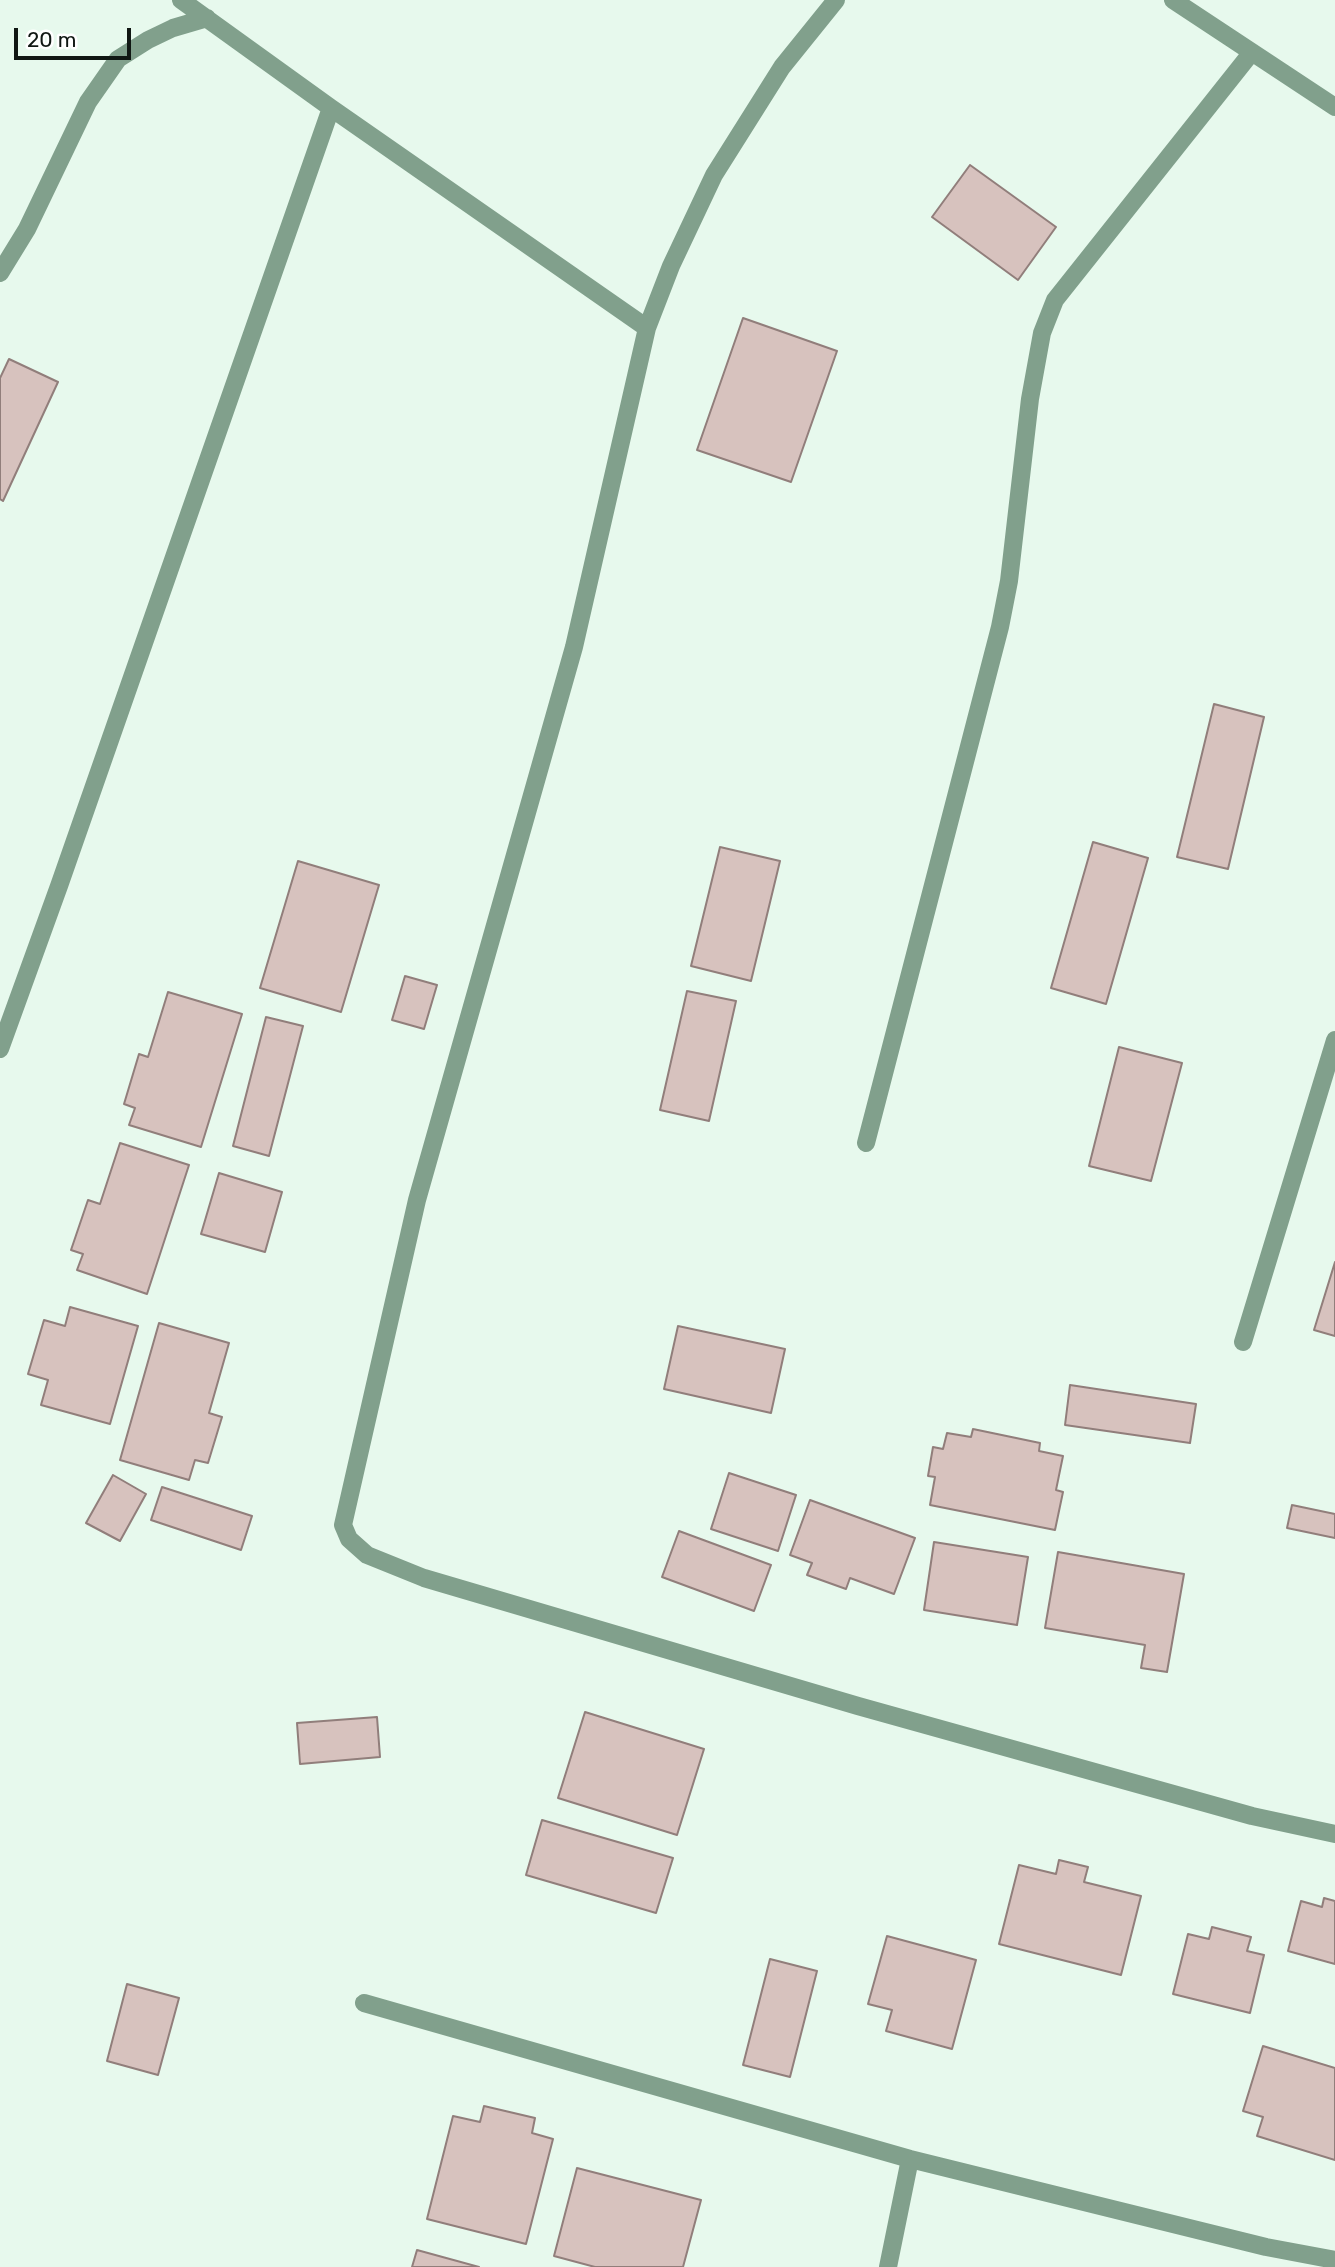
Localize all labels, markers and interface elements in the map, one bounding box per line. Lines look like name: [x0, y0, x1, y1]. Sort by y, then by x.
scale bar: [18, 14, 135, 58]
text: 20 m: [27, 27, 76, 52]

